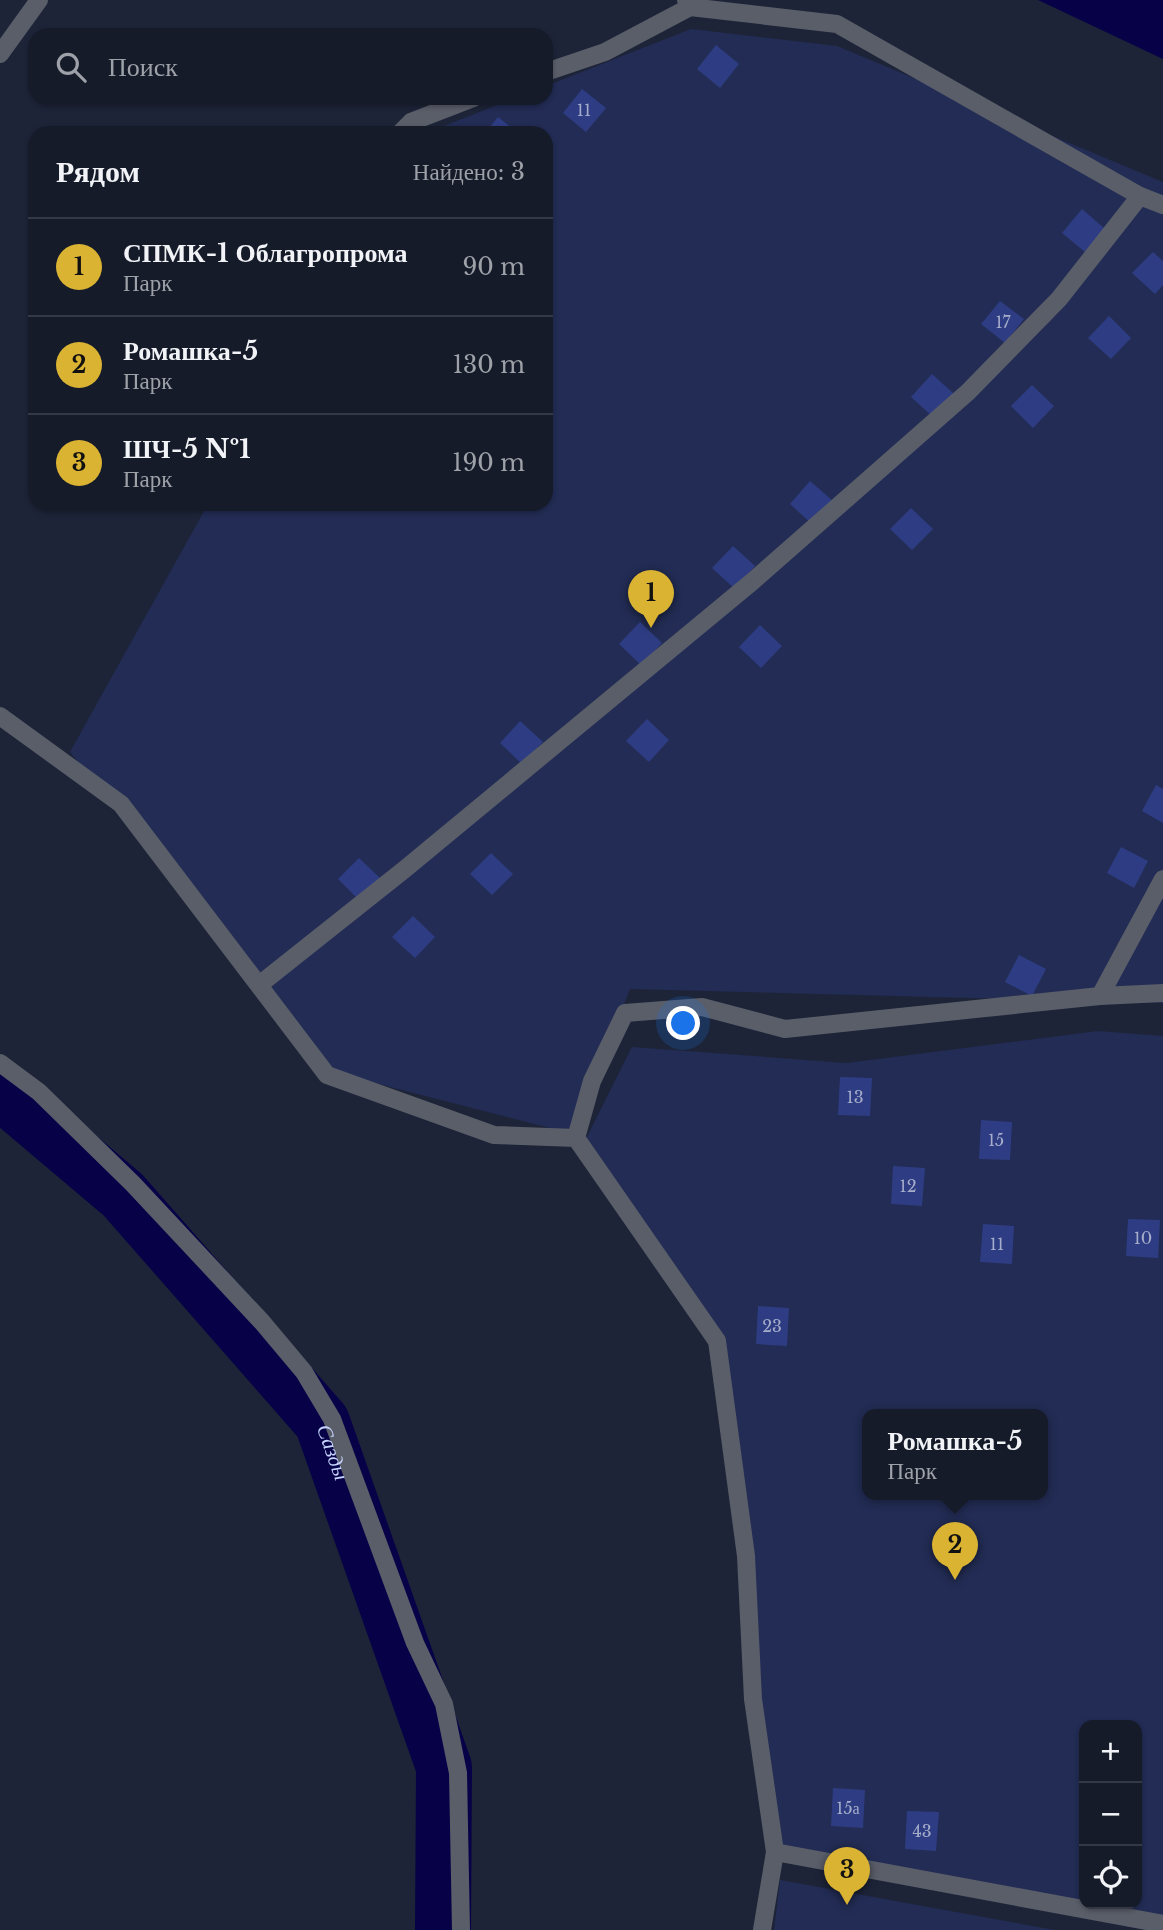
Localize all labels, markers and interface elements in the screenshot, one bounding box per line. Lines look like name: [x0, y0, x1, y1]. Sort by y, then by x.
search box: [28, 28, 553, 105]
icon: search: [52, 48, 90, 86]
text: Поиск: [108, 51, 178, 83]
house number: 11: [577, 100, 591, 120]
text: Рядом: [56, 153, 140, 190]
text: Найдено: 3: [413, 158, 525, 186]
text: СПМК-1 Облагропрома: [123, 237, 407, 269]
text: 1: [74, 253, 84, 281]
text: 90 m: [463, 253, 525, 281]
text: Парк: [123, 269, 173, 297]
house number: 17: [995, 312, 1012, 332]
text: Ромашка-5: [123, 335, 258, 367]
text: 2: [72, 351, 86, 379]
text: 130 m: [453, 351, 525, 379]
text: Парк: [123, 367, 173, 395]
text: ШЧ-5 №1: [123, 433, 251, 465]
text: 3: [72, 449, 86, 477]
text: 190 m: [452, 449, 525, 477]
text: Парк: [123, 465, 173, 493]
pin: 1: [628, 570, 674, 628]
your location: [666, 1006, 700, 1040]
house number: 13: [847, 1087, 864, 1107]
house number: 15: [988, 1130, 1004, 1150]
house number: 12: [900, 1176, 917, 1196]
house number: 10: [1134, 1228, 1152, 1248]
house number: 11: [990, 1234, 1004, 1254]
house number: 23: [762, 1316, 782, 1336]
popup: [862, 1409, 1048, 1500]
water label: Сазды: [311, 1421, 355, 1484]
text: Ромашка-5: [887, 1425, 1023, 1457]
text: Парк: [887, 1457, 937, 1485]
pin: 2: [932, 1522, 978, 1580]
map controls: [1079, 1720, 1142, 1909]
button: +: [1079, 1720, 1142, 1783]
button: −: [1079, 1783, 1142, 1846]
house number: 15а: [836, 1798, 860, 1818]
house number: 43: [912, 1821, 932, 1841]
button: locate: [1079, 1846, 1142, 1909]
pin: 3: [824, 1847, 870, 1905]

